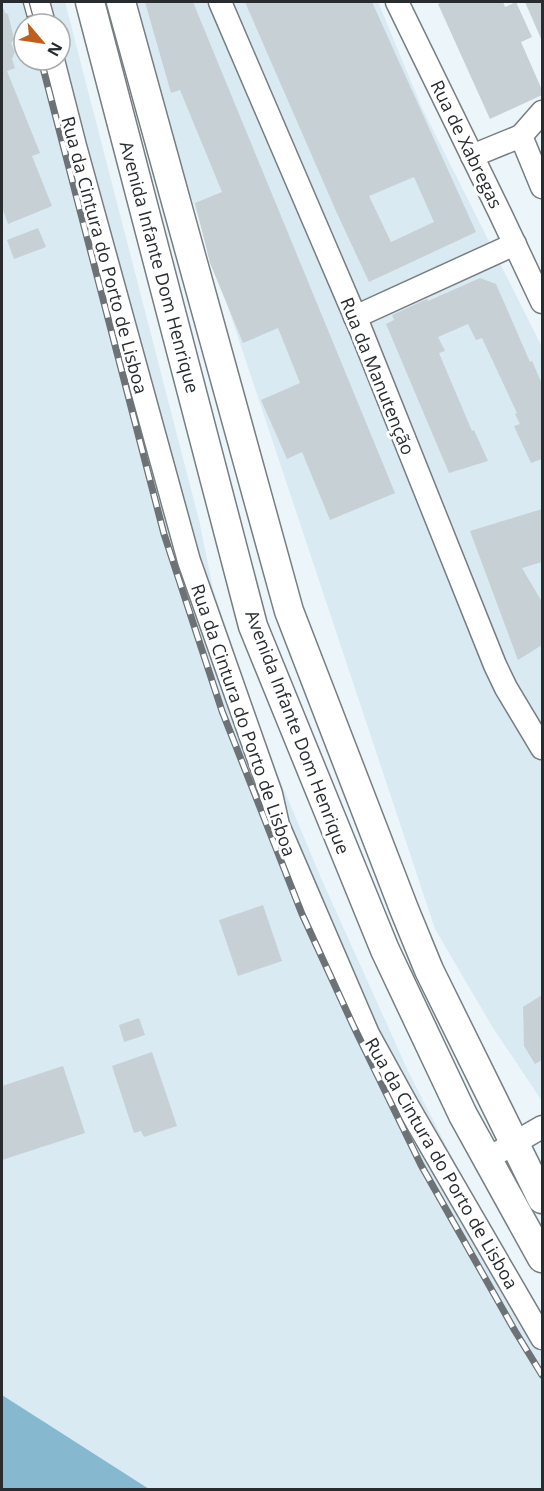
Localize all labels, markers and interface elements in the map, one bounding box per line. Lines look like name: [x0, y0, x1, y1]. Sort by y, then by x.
north arrow: [12, 12, 72, 72]
text: N: [42, 38, 68, 60]
street label: Rua de Xabregas: [426, 76, 508, 212]
street label: Rua da Cintura do Porto de Lisboa: [56, 114, 154, 396]
street label: Avenida Infante Dom Henrique: [115, 138, 205, 396]
street label: Rua da Manutenção: [335, 294, 421, 458]
street label: Rua da Cintura do Porto de Lisboa: [186, 581, 302, 859]
street label: Avenida Infante Dom Henrique: [240, 606, 356, 858]
street label: Rua da Cintura do Porto de Lisboa: [360, 1033, 524, 1293]

